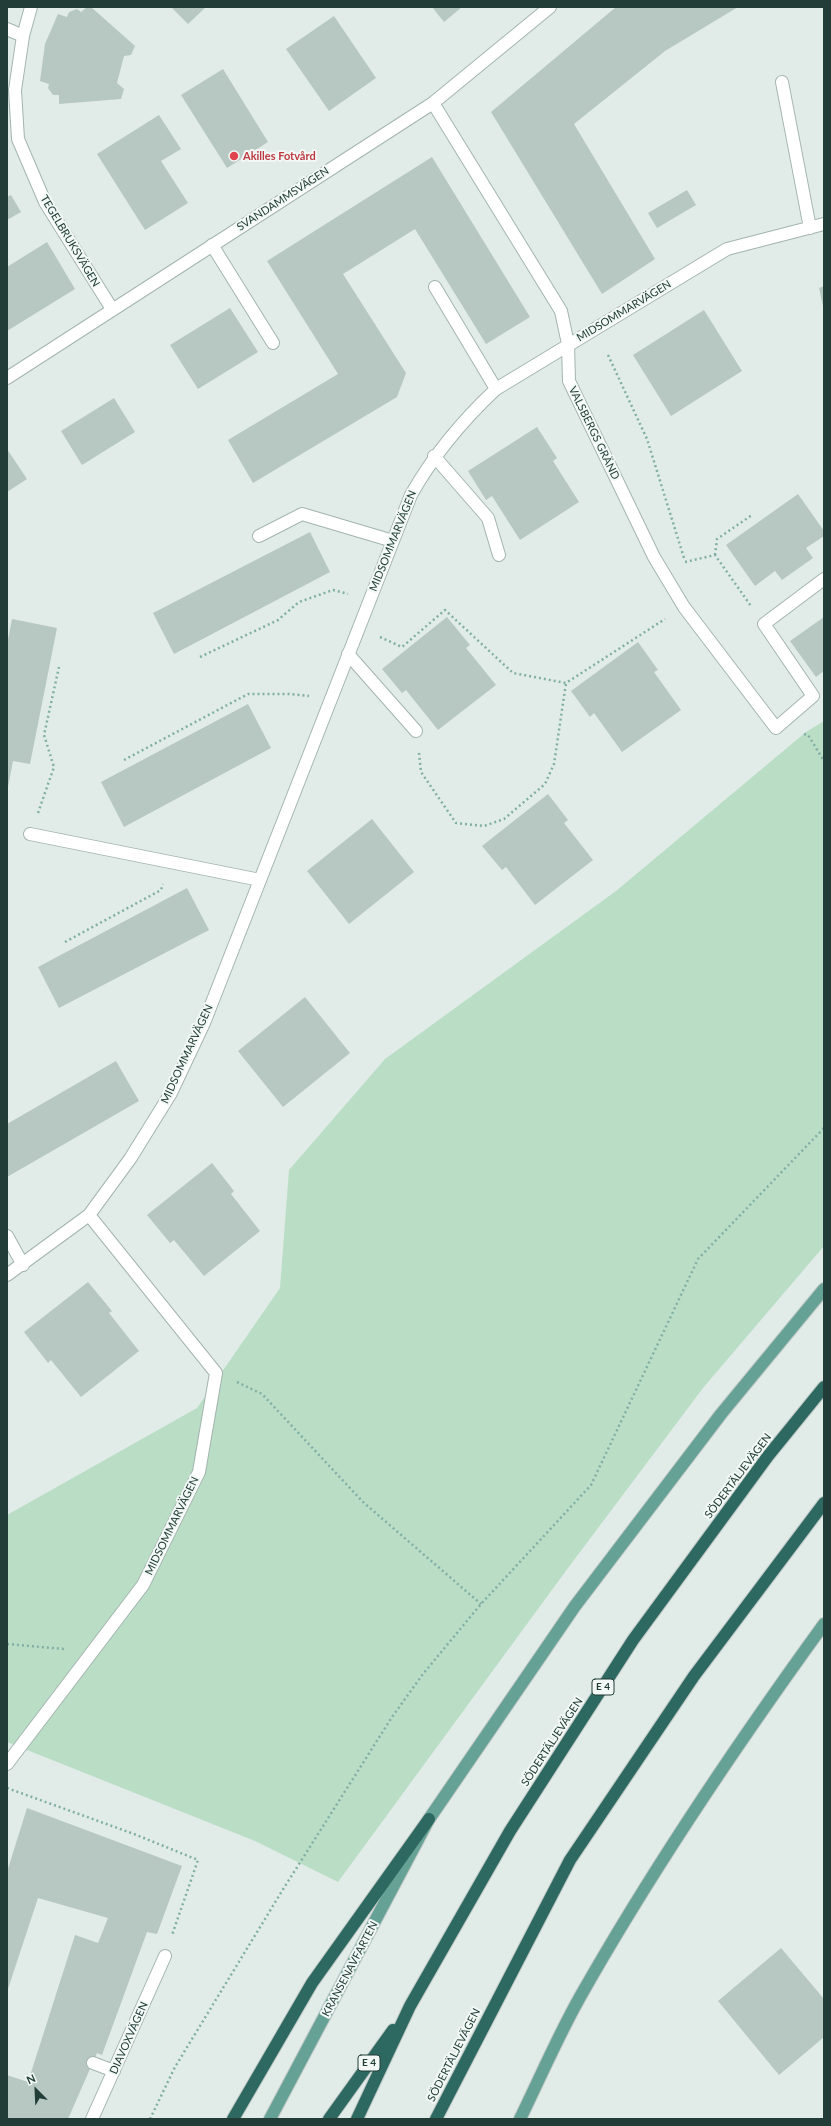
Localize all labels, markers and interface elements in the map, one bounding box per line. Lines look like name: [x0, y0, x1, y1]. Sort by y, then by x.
place label: Akilles Fotvård: [243, 149, 316, 163]
marker: Akilles Fotvård: [228, 150, 240, 162]
street label: SVANDAMMSVÄGEN: [234, 164, 332, 234]
street label: TEGELBRUKSVÄGEN: [37, 193, 103, 289]
street label: MIDSOMMARVÄGEN: [574, 278, 674, 344]
street label: VALSBERGS GRÄND: [566, 384, 622, 482]
street label: MIDSOMMARVÄGEN: [367, 489, 419, 593]
street label: MIDSOMMARVÄGEN: [158, 1002, 216, 1106]
street label: SÖDERTÄLJEVÄGEN: [702, 1431, 774, 1521]
street label: MIDSOMMARVÄGEN: [142, 1475, 202, 1577]
road number: E 4: [592, 1679, 614, 1695]
street label: SÖDERTÄLJEVÄGEN: [518, 1695, 586, 1789]
street label: KRANSENAVFARTEN: [319, 1919, 381, 2019]
street label: DIAVOXVÄGEN: [107, 2000, 151, 2076]
street label: SÖDERTÄLJEVÄGEN: [425, 2006, 483, 2104]
road number: E 4: [358, 2055, 380, 2071]
north arrow: [16, 2070, 56, 2110]
text: N: [24, 2071, 37, 2086]

